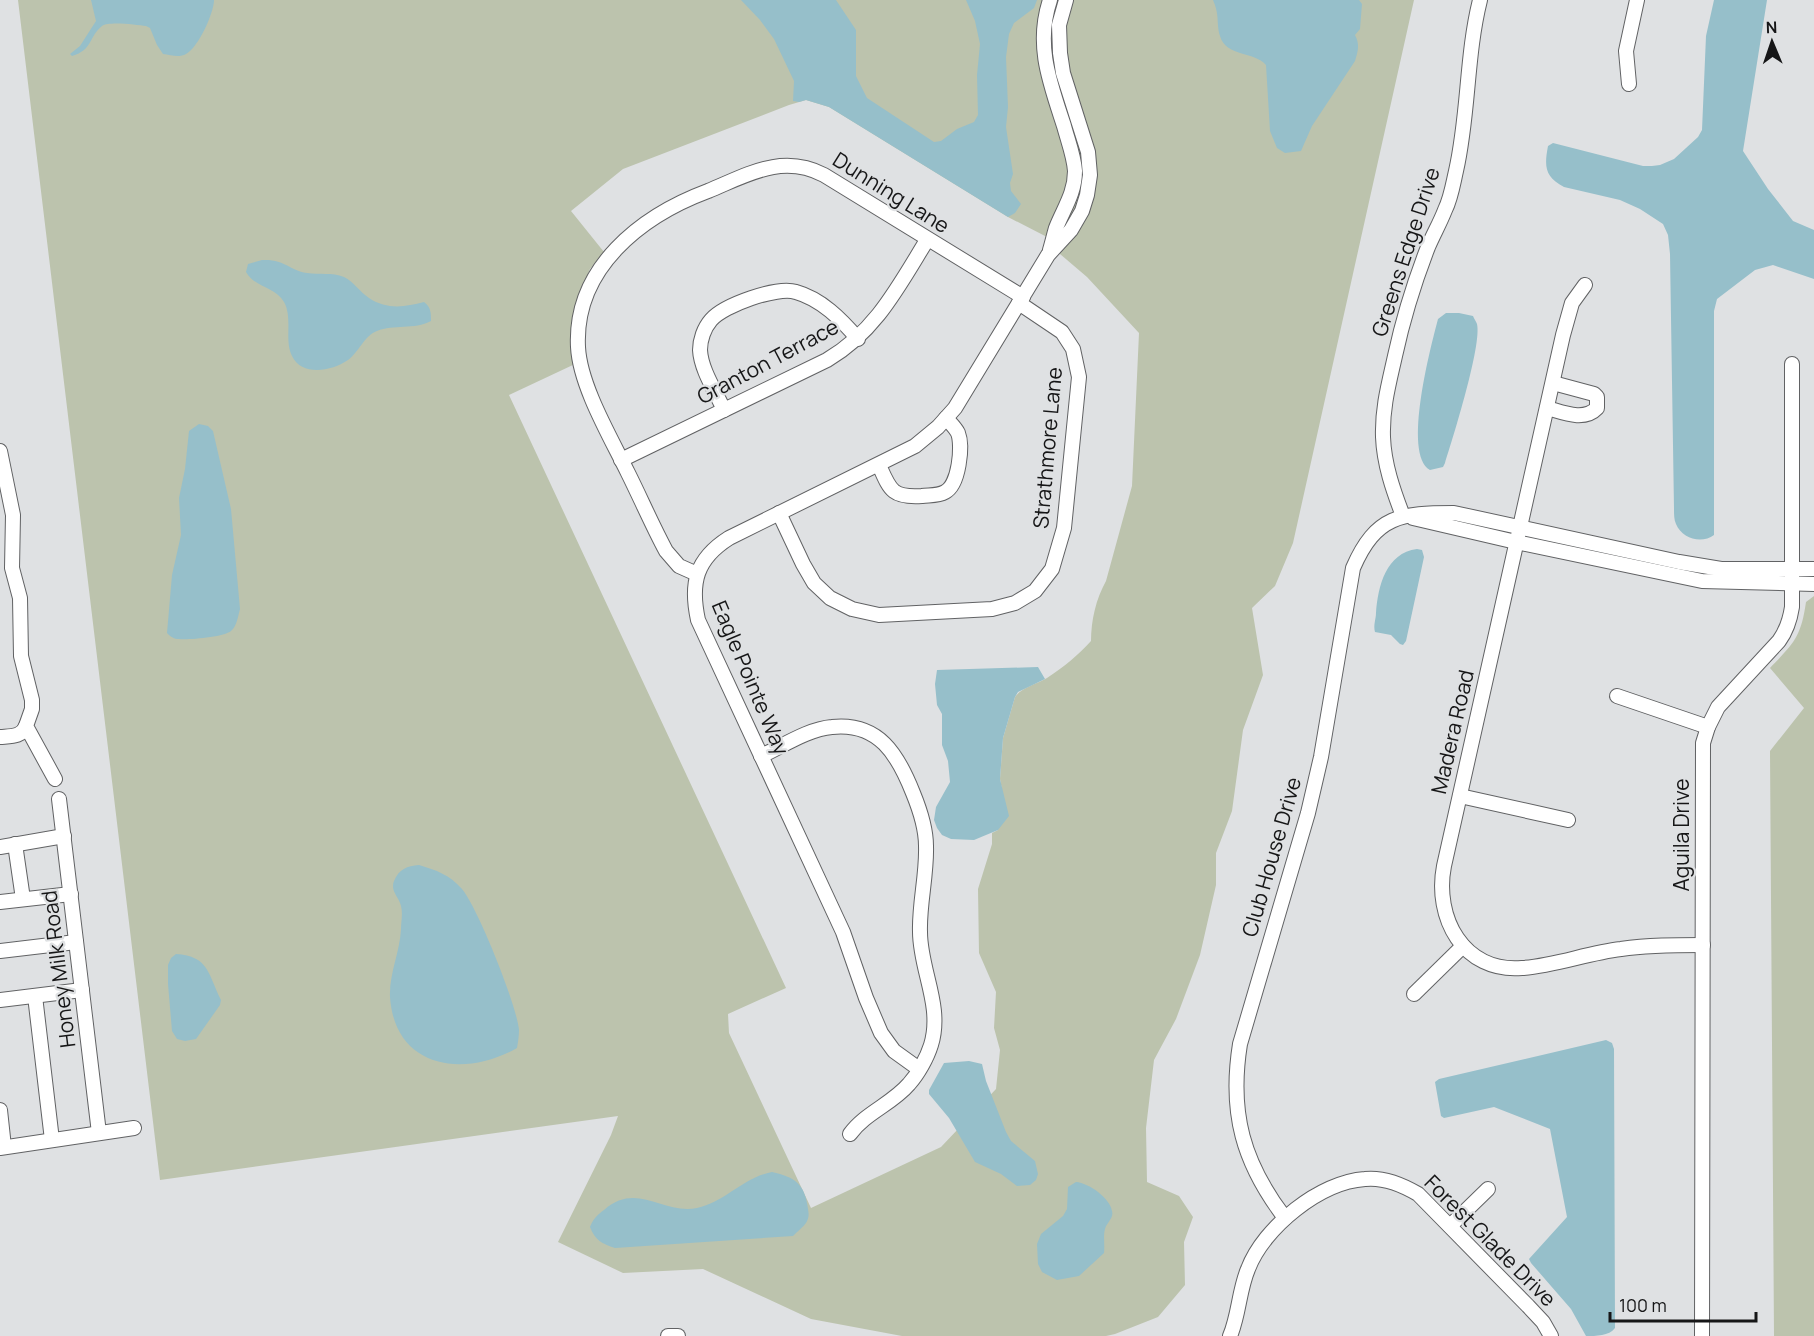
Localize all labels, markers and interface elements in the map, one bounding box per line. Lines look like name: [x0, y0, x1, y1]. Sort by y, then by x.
north arrow: [1742, 12, 1802, 72]
text: N: [1765, 16, 1778, 38]
street label: Dunning Lane: [828, 145, 955, 239]
street label: Greens Edge Drive: [1364, 163, 1446, 340]
street label: Granton Terrace: [692, 312, 843, 410]
street label: Strathmore Lane: [1026, 366, 1068, 530]
street label: Eagle Pointe Way: [706, 596, 796, 759]
street label: Madera Road: [1424, 667, 1480, 797]
street label: Club House Drive: [1235, 774, 1307, 940]
street label: Aguila Drive: [1667, 779, 1695, 891]
street label: Honey Milk Road: [34, 889, 82, 1049]
street label: Forest Glade Drive: [1419, 1168, 1563, 1312]
scale bar: [1610, 1285, 1756, 1323]
text: 100 m: [1619, 1293, 1667, 1317]

